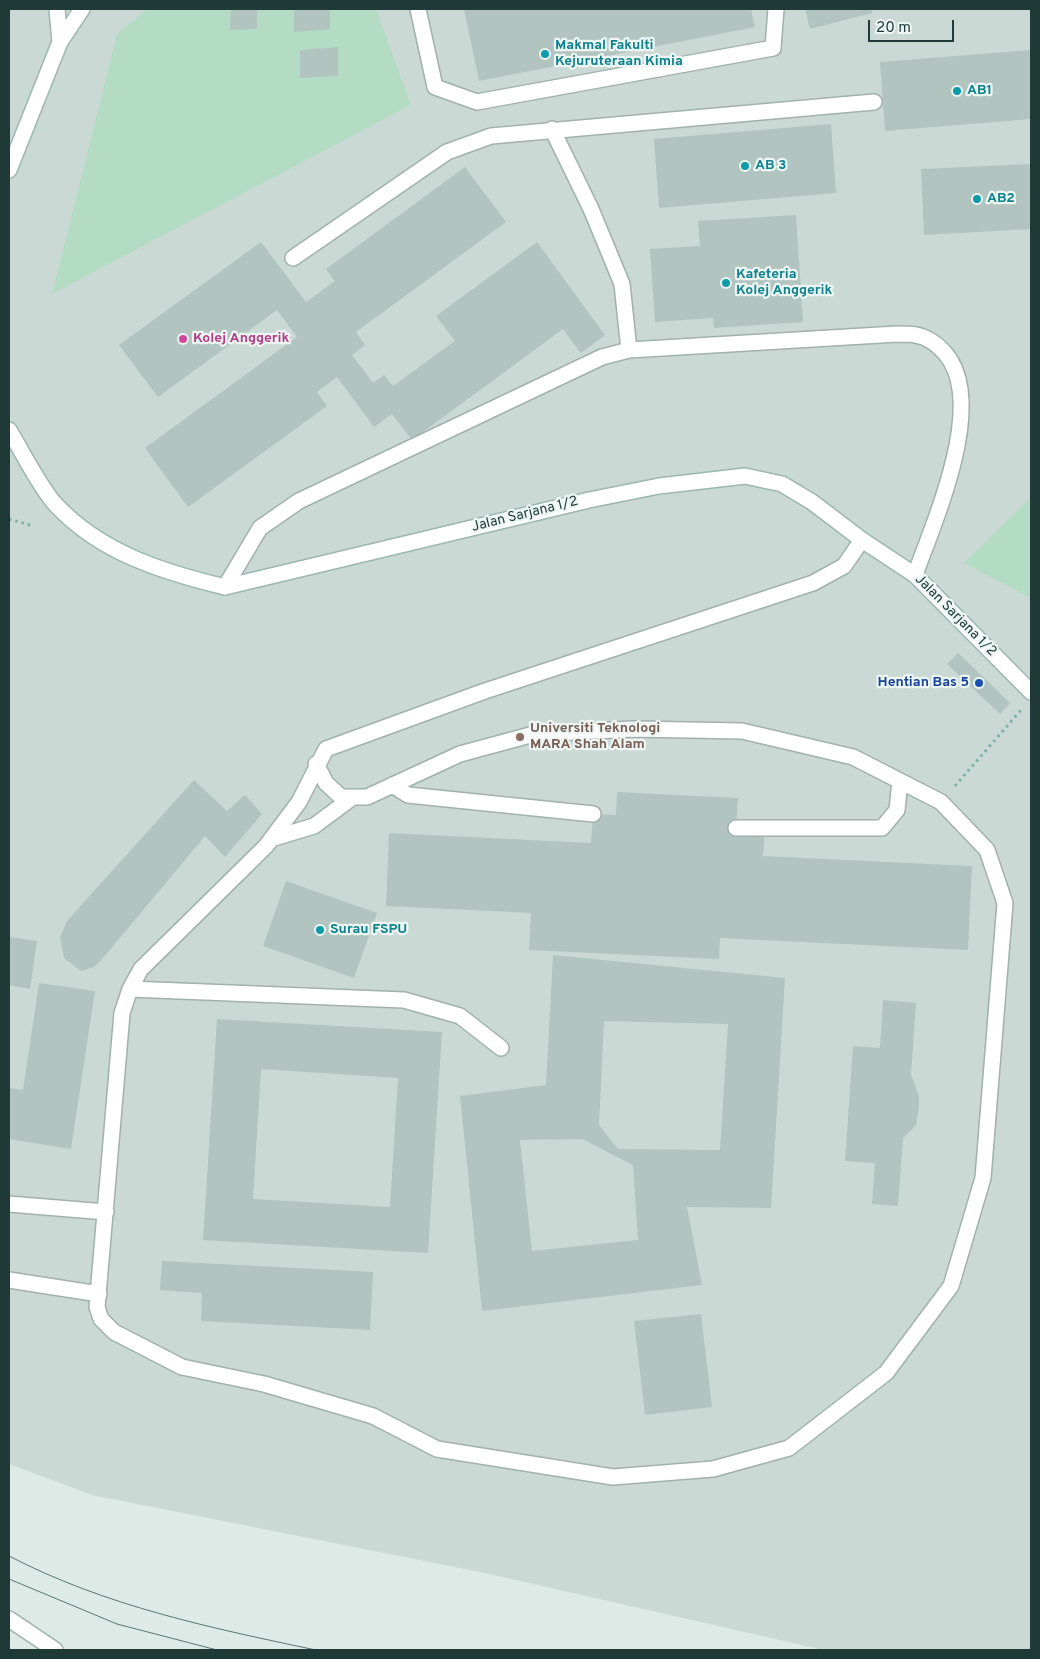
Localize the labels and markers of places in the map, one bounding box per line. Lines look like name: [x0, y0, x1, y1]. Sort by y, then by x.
place label: Makmal Fakulti Kejuruteraan Kimia: [555, 38, 683, 70]
marker: Makmal Fakulti Kejuruteraan Kimia: [539, 48, 551, 60]
place label: AB1: [967, 83, 992, 99]
marker: AB1: [951, 85, 963, 97]
place label: AB 3: [755, 158, 786, 174]
marker: AB 3: [739, 160, 751, 172]
place label: AB2: [987, 191, 1015, 207]
marker: AB2: [971, 193, 983, 205]
place label: Kafeteria Kolej Anggerik: [736, 267, 832, 300]
marker: Kafeteria Kolej Anggerik: [720, 277, 732, 289]
place label: Kolej Anggerik: [193, 331, 289, 347]
marker: Kolej Anggerik: [177, 333, 189, 345]
place label: Hentian Bas 5: [878, 675, 969, 691]
marker: Hentian Bas 5: [973, 677, 985, 689]
place label: Universiti Teknologi MARA Shah Alam: [530, 721, 660, 754]
marker: Universiti Teknologi MARA Shah Alam: [514, 731, 526, 743]
place label: Surau FSPU: [330, 922, 407, 938]
marker: Surau FSPU: [314, 924, 326, 936]

